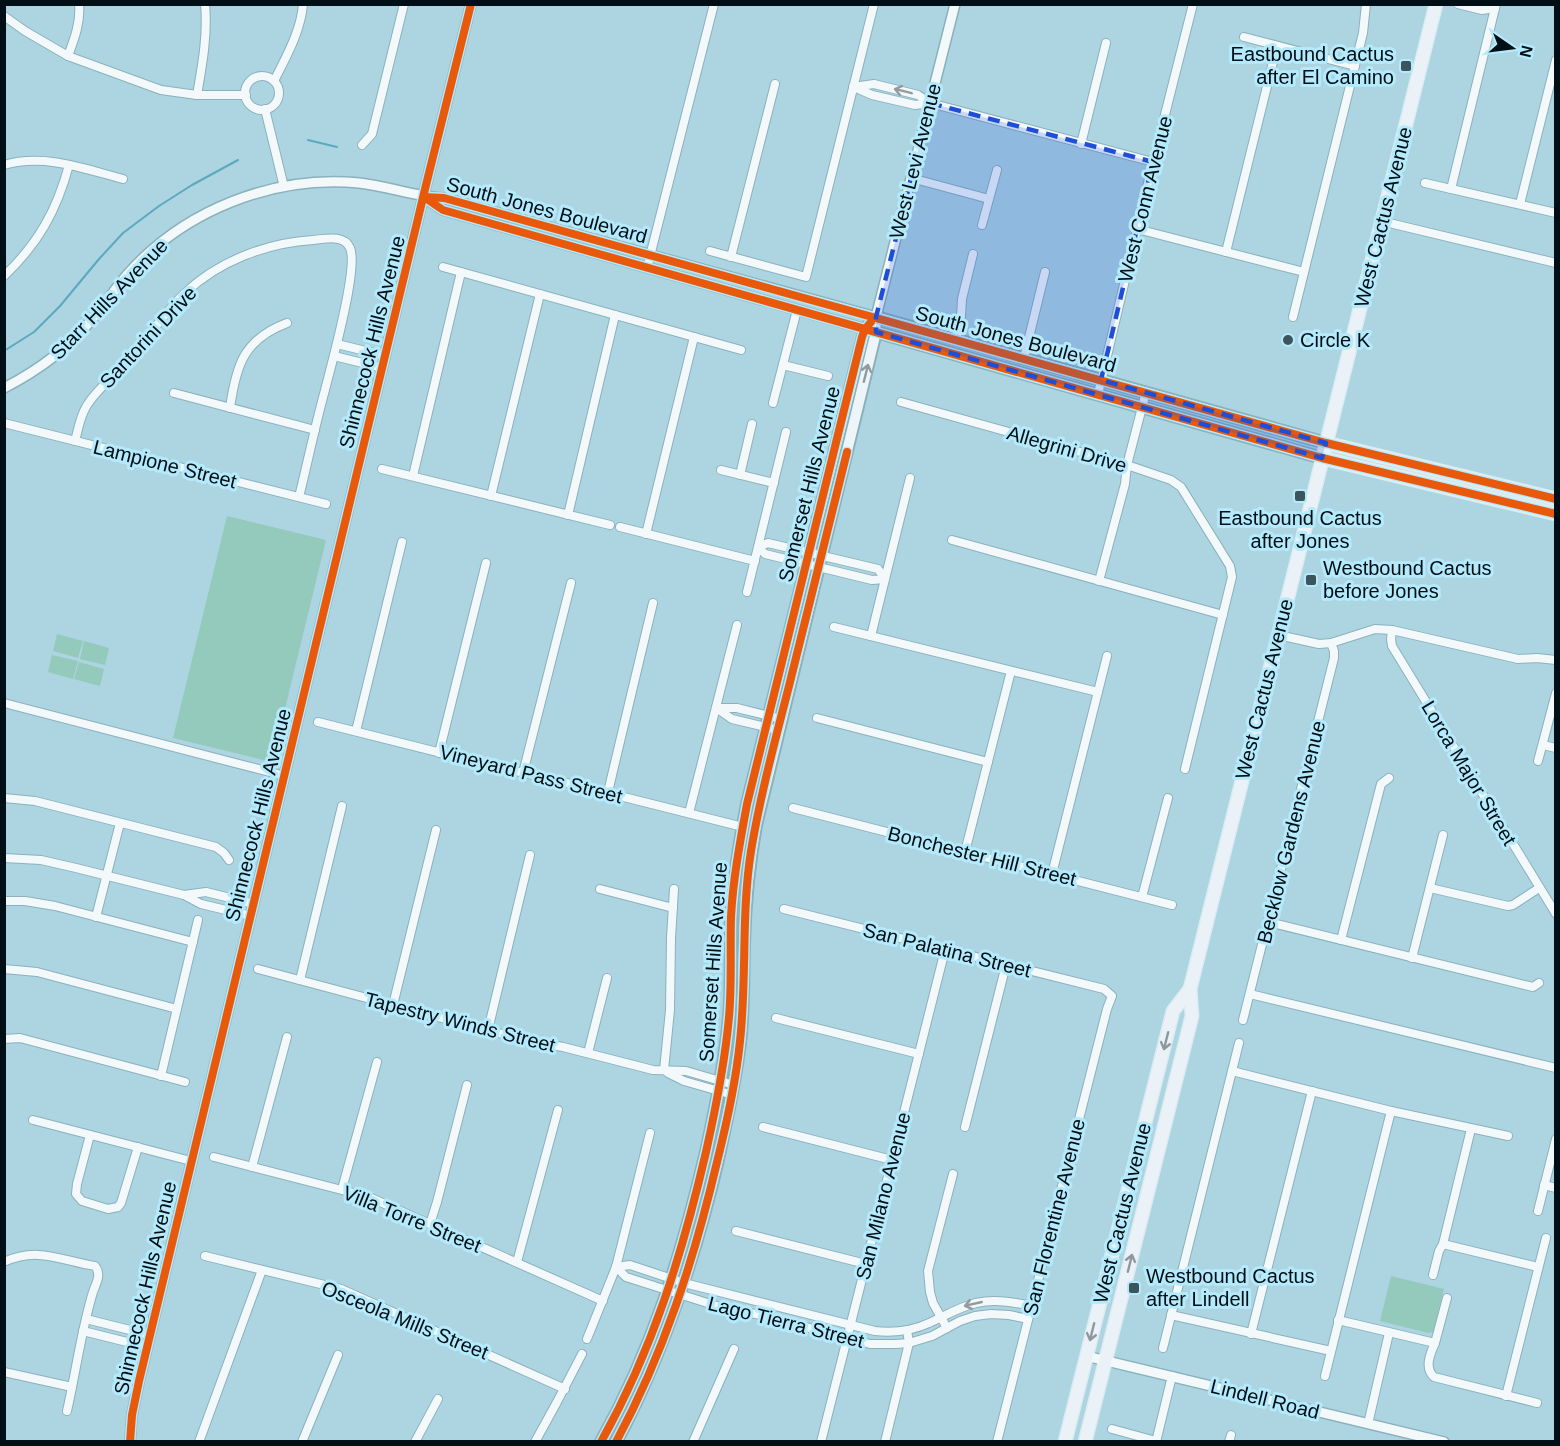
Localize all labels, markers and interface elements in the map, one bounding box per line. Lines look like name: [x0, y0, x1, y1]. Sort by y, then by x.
north arrow: [1482, 18, 1542, 78]
place label: Eastbound Cactus after El Camino: [1231, 43, 1394, 88]
text: N: [1516, 44, 1536, 59]
marker: Eastbound Cactus after El Camino: [1399, 59, 1413, 73]
street label: West Levi Avenue: [885, 81, 945, 241]
one-way arrow: [894, 85, 913, 97]
street label: West Conn Avenue: [1114, 114, 1176, 284]
street label: West Cactus Avenue: [1350, 125, 1416, 309]
street label: South Jones Boulevard: [444, 173, 650, 247]
street label: Shinnecock Hills Avenue: [335, 233, 409, 451]
street label: Starr Hills Avenue: [46, 234, 172, 364]
street label: Santorini Drive: [95, 282, 201, 392]
street label: South Jones Boulevard: [913, 302, 1119, 376]
place label: Circle K: [1300, 329, 1371, 351]
marker: Circle K: [1281, 333, 1295, 347]
one-way arrow: [861, 364, 873, 383]
street label: Somerset Hills Avenue: [774, 384, 844, 584]
street label: Allegrini Drive: [1005, 421, 1129, 477]
street label: Lampione Street: [91, 436, 239, 493]
marker: Eastbound Cactus after Jones: [1293, 489, 1307, 503]
place label: Eastbound Cactus after Jones: [1218, 507, 1382, 552]
place label: Westbound Cactus before Jones: [1323, 557, 1492, 602]
marker: Westbound Cactus before Jones: [1304, 573, 1318, 587]
street label: West Cactus Avenue: [1231, 597, 1297, 781]
street label: Lorca Major Street: [1417, 697, 1521, 850]
street label: Shinnecock Hills Avenue: [221, 706, 295, 924]
street label: Becklow Gardens Avenue: [1253, 718, 1329, 946]
street label: Vineyard Pass Street: [437, 741, 625, 807]
street label: Bonchester Hill Street: [886, 822, 1079, 890]
street label: Somerset Hills Avenue: [695, 861, 731, 1063]
street label: San Palatina Street: [861, 918, 1034, 982]
street label: Tapestry Winds Street: [362, 988, 558, 1056]
one-way arrow: [1159, 1031, 1171, 1050]
street label: San Milano Avenue: [852, 1110, 914, 1282]
street label: San Florentine Avenue: [1019, 1116, 1089, 1318]
street label: West Cactus Avenue: [1089, 1121, 1155, 1305]
street label: Shinnecock Hills Avenue: [110, 1179, 180, 1397]
street label: Villa Torre Street: [340, 1181, 485, 1257]
one-way arrow: [1125, 1253, 1136, 1272]
place label: Westbound Cactus after Lindell: [1146, 1265, 1315, 1310]
street label: Osceola Mills Street: [318, 1276, 492, 1364]
marker: Westbound Cactus after Lindell: [1127, 1281, 1141, 1295]
street label: Lago Tierra Street: [706, 1292, 867, 1352]
one-way arrow: [964, 1299, 983, 1311]
one-way arrow: [1086, 1322, 1098, 1341]
street label: Lindell Road: [1208, 1375, 1322, 1423]

